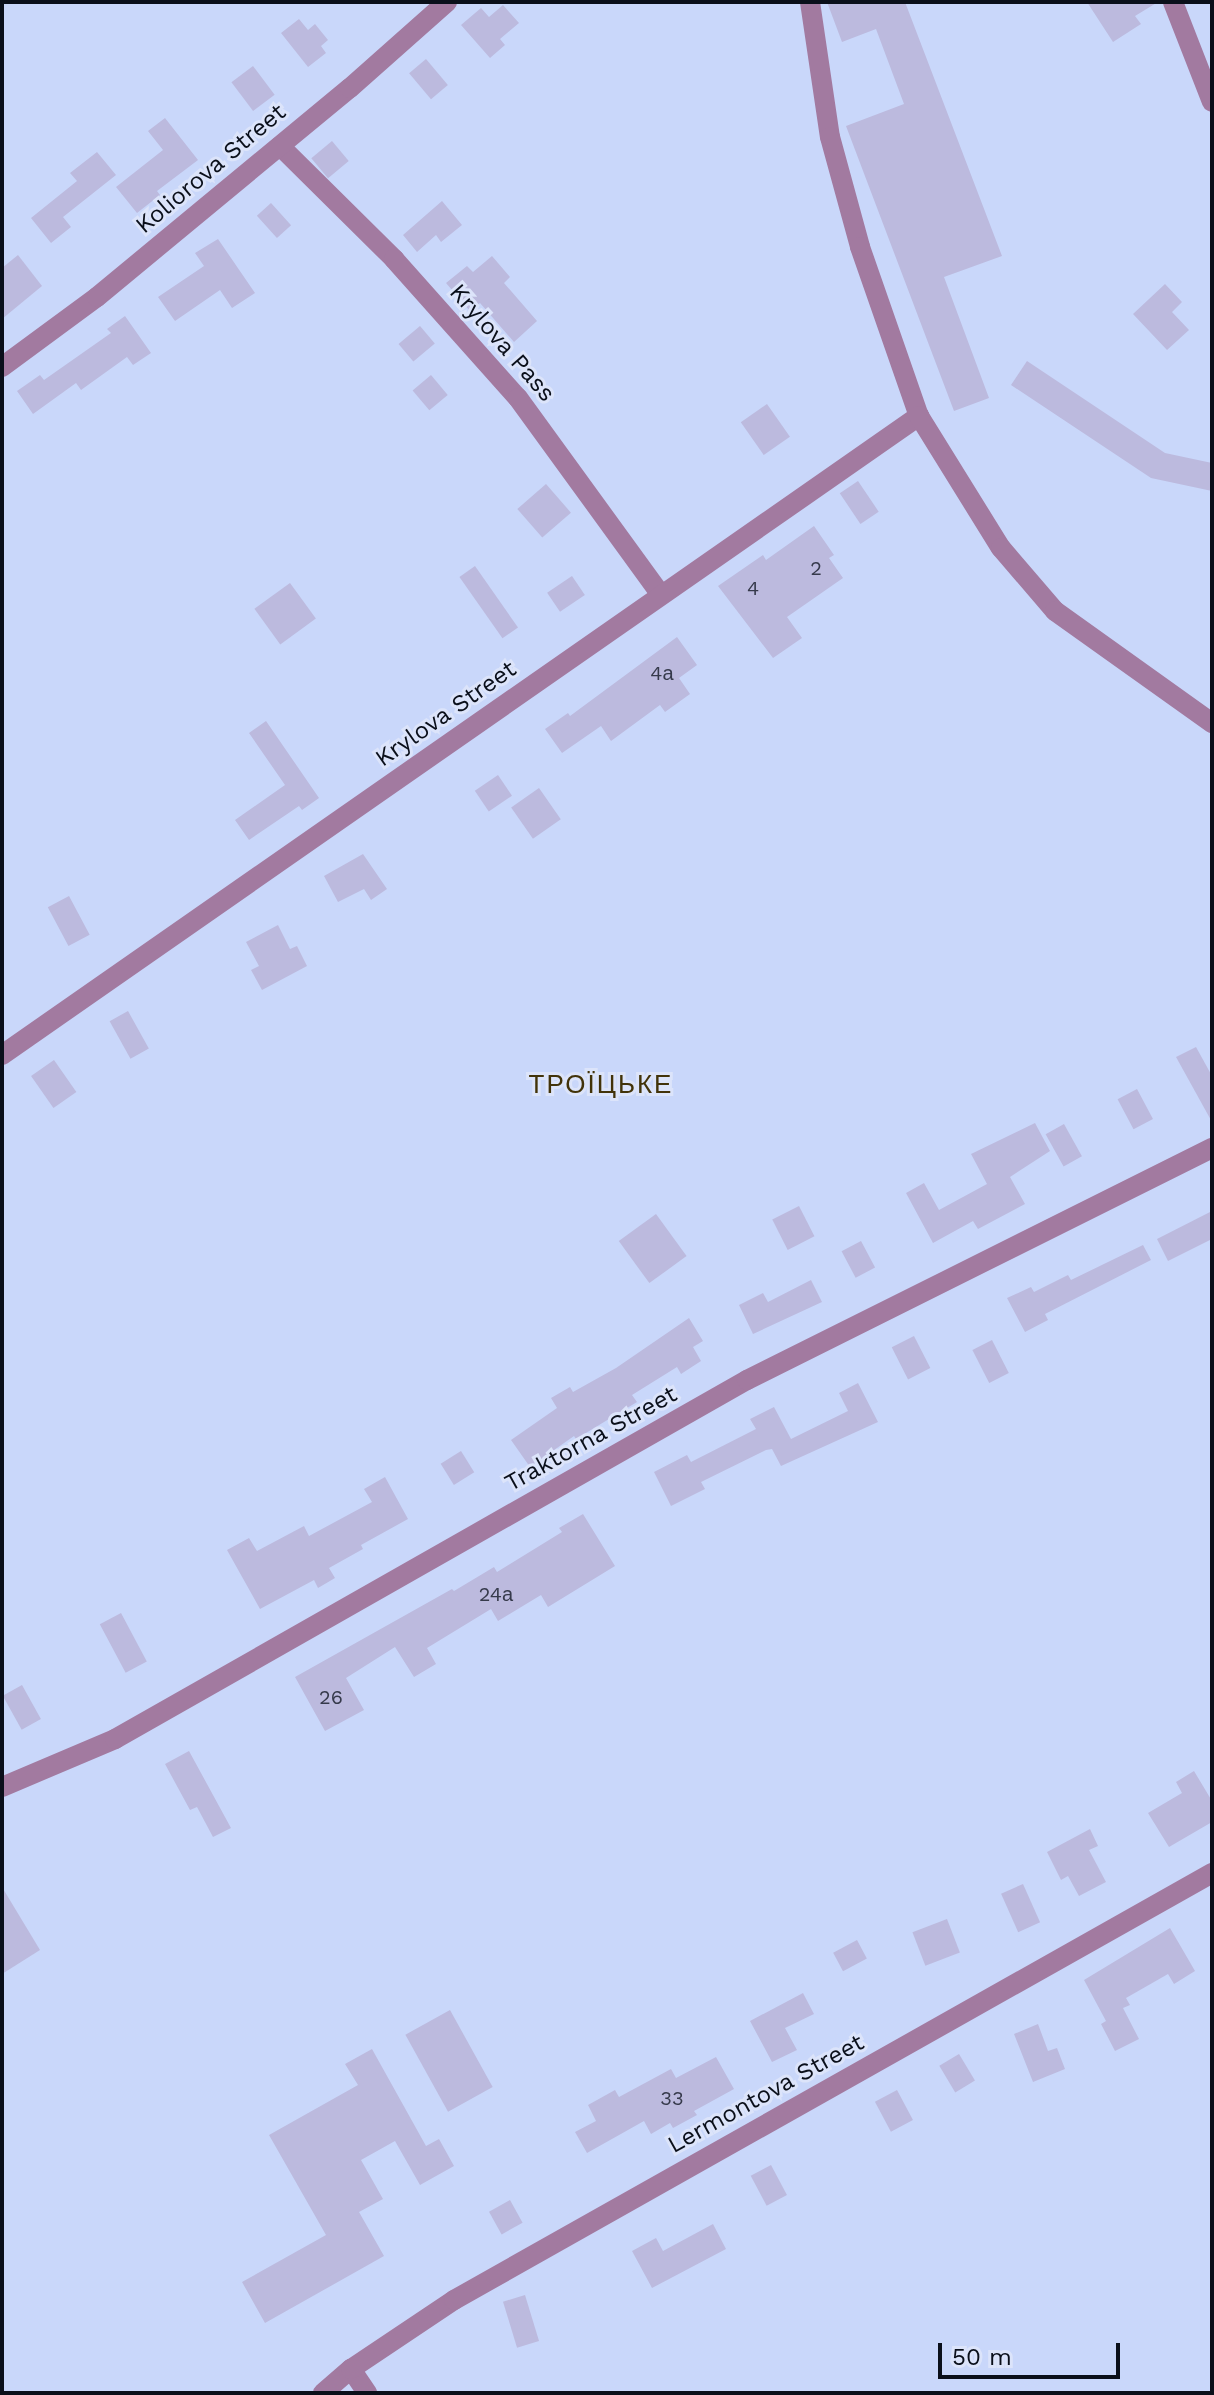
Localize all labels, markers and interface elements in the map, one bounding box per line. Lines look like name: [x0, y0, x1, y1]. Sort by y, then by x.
street label: Koliorova Street: [130, 98, 292, 240]
street label: Krylova Pass: [443, 278, 561, 408]
house number: 2: [810, 556, 822, 580]
house number: 4: [747, 576, 759, 600]
street label: Krylova Street: [370, 655, 522, 773]
house number: 4а: [650, 661, 674, 685]
district label: ТРОЇЦЬКЕ: [529, 1069, 673, 1101]
street label: Traktorna Street: [500, 1380, 682, 1498]
house number: 24а: [479, 1582, 513, 1606]
house number: 26: [319, 1685, 343, 1709]
street label: Lermontova Street: [663, 2028, 869, 2160]
house number: 33: [660, 2086, 684, 2110]
scale bar: [942, 2327, 1124, 2377]
text: 50 m: [952, 2343, 1012, 2371]

